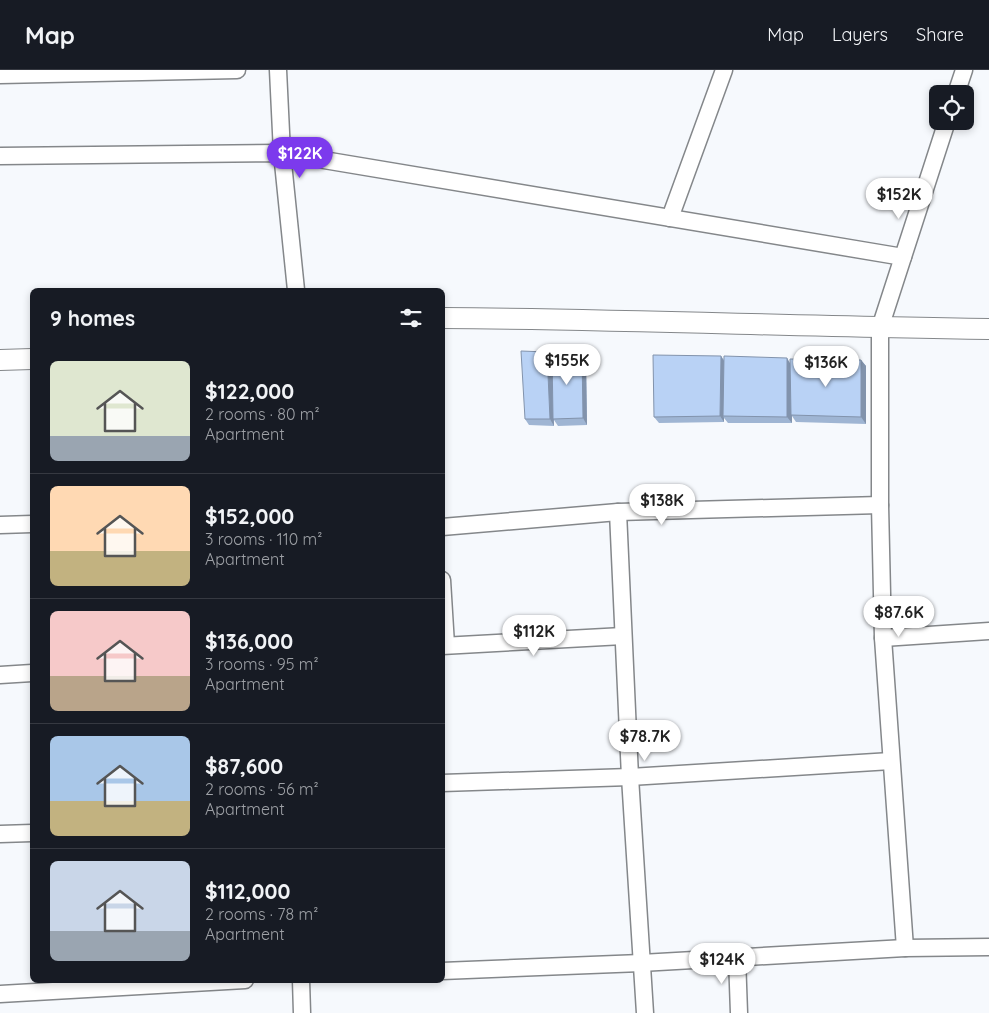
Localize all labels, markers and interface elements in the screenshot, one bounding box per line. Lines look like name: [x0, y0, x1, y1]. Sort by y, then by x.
text: Map: [25, 20, 75, 50]
text: Map: [767, 23, 804, 46]
text: Layers: [832, 23, 888, 46]
text: Share: [916, 23, 964, 46]
map controls: [929, 85, 974, 130]
button: locate: [929, 85, 974, 130]
pin: $122K: [265, 136, 335, 179]
text: $122K: [278, 143, 322, 163]
pin: $152K: [864, 178, 934, 220]
text: $152K: [877, 184, 921, 204]
icon: filters: [397, 304, 425, 332]
text: 9 homes: [50, 305, 135, 331]
pin: $155K: [532, 344, 602, 386]
pin: $136K: [791, 346, 861, 388]
text: $155K: [545, 350, 589, 370]
text: $136K: [804, 352, 848, 372]
text: $122,000: [205, 378, 294, 404]
icon: home: [90, 381, 150, 441]
text: 2 rooms · 80 m²: [205, 404, 320, 424]
text: Apartment: [205, 424, 285, 444]
pin: $138K: [627, 484, 697, 526]
text: $138K: [640, 490, 684, 510]
text: $152,000: [205, 503, 294, 529]
icon: home: [90, 506, 150, 566]
text: 3 rooms · 110 m²: [205, 529, 322, 549]
text: Apartment: [205, 549, 285, 569]
pin: $87.6K: [858, 596, 940, 638]
text: $87.6K: [874, 602, 924, 622]
pin: $112K: [499, 614, 569, 657]
text: $112K: [513, 621, 555, 641]
text: $136,000: [205, 628, 293, 654]
icon: home: [90, 631, 150, 691]
text: 3 rooms · 95 m²: [205, 654, 319, 674]
text: Apartment: [205, 674, 285, 694]
pin: $78.7K: [604, 720, 686, 762]
text: $78.7K: [620, 726, 670, 746]
text: $87,600: [205, 753, 283, 779]
icon: home: [90, 756, 150, 816]
text: 2 rooms · 56 m²: [205, 779, 319, 799]
text: Apartment: [205, 799, 285, 819]
text: $112,000: [205, 878, 290, 904]
icon: home: [90, 881, 150, 941]
text: 2 rooms · 78 m²: [205, 904, 318, 924]
text: Apartment: [205, 924, 285, 944]
pin: $124K: [687, 942, 757, 985]
text: $124K: [700, 949, 744, 969]

